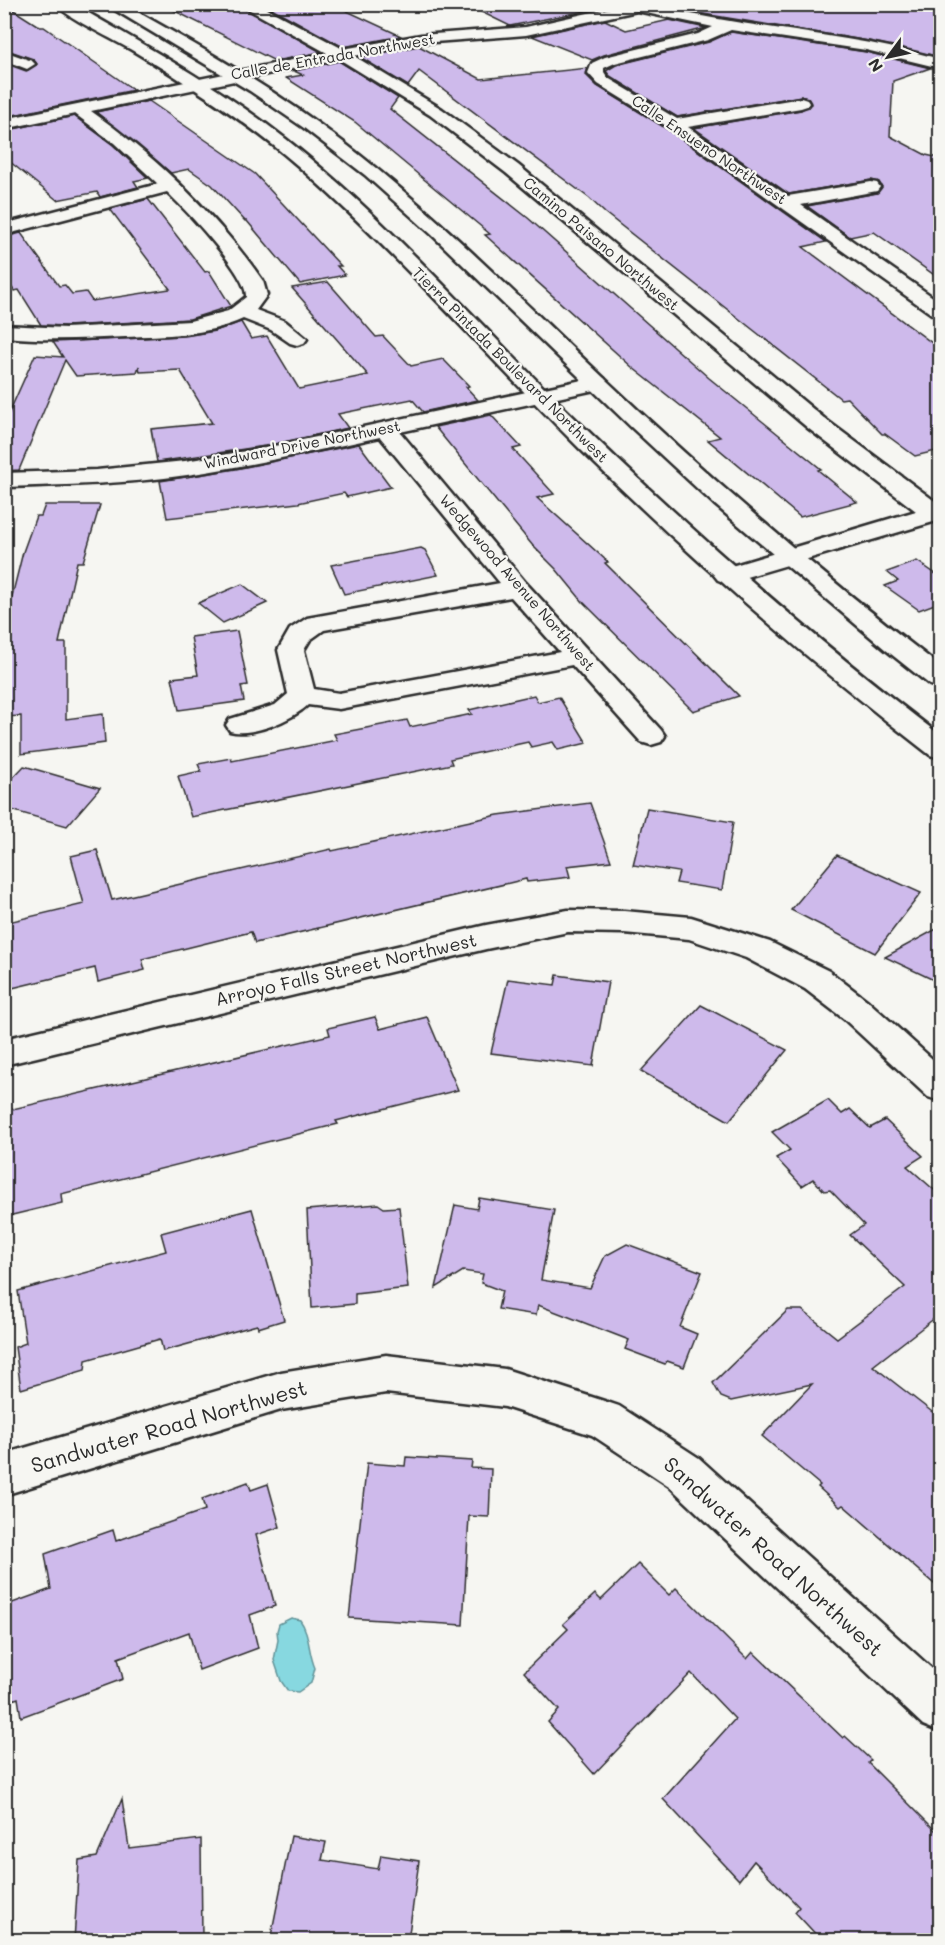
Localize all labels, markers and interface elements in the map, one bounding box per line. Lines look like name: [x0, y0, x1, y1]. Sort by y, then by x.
north arrow: [858, 27, 918, 87]
street label: Calle de Entrada Northwest: [229, 28, 436, 84]
text: N: [863, 55, 887, 76]
street label: Calle Ensueno Northwest: [628, 90, 791, 209]
street label: Camino Paisano Northwest: [519, 172, 684, 314]
street label: Tierra Pintada Boulevard Northwest: [409, 262, 613, 466]
street label: Windward Drive Northwest: [202, 415, 402, 473]
street label: Wedgewood Avenue Northwest: [435, 490, 600, 675]
street label: Arroyo Falls Street Northwest: [213, 927, 479, 1011]
street label: Sandwater Road Northwest: [27, 1373, 310, 1478]
street label: Sandwater Road Northwest: [659, 1450, 889, 1662]

